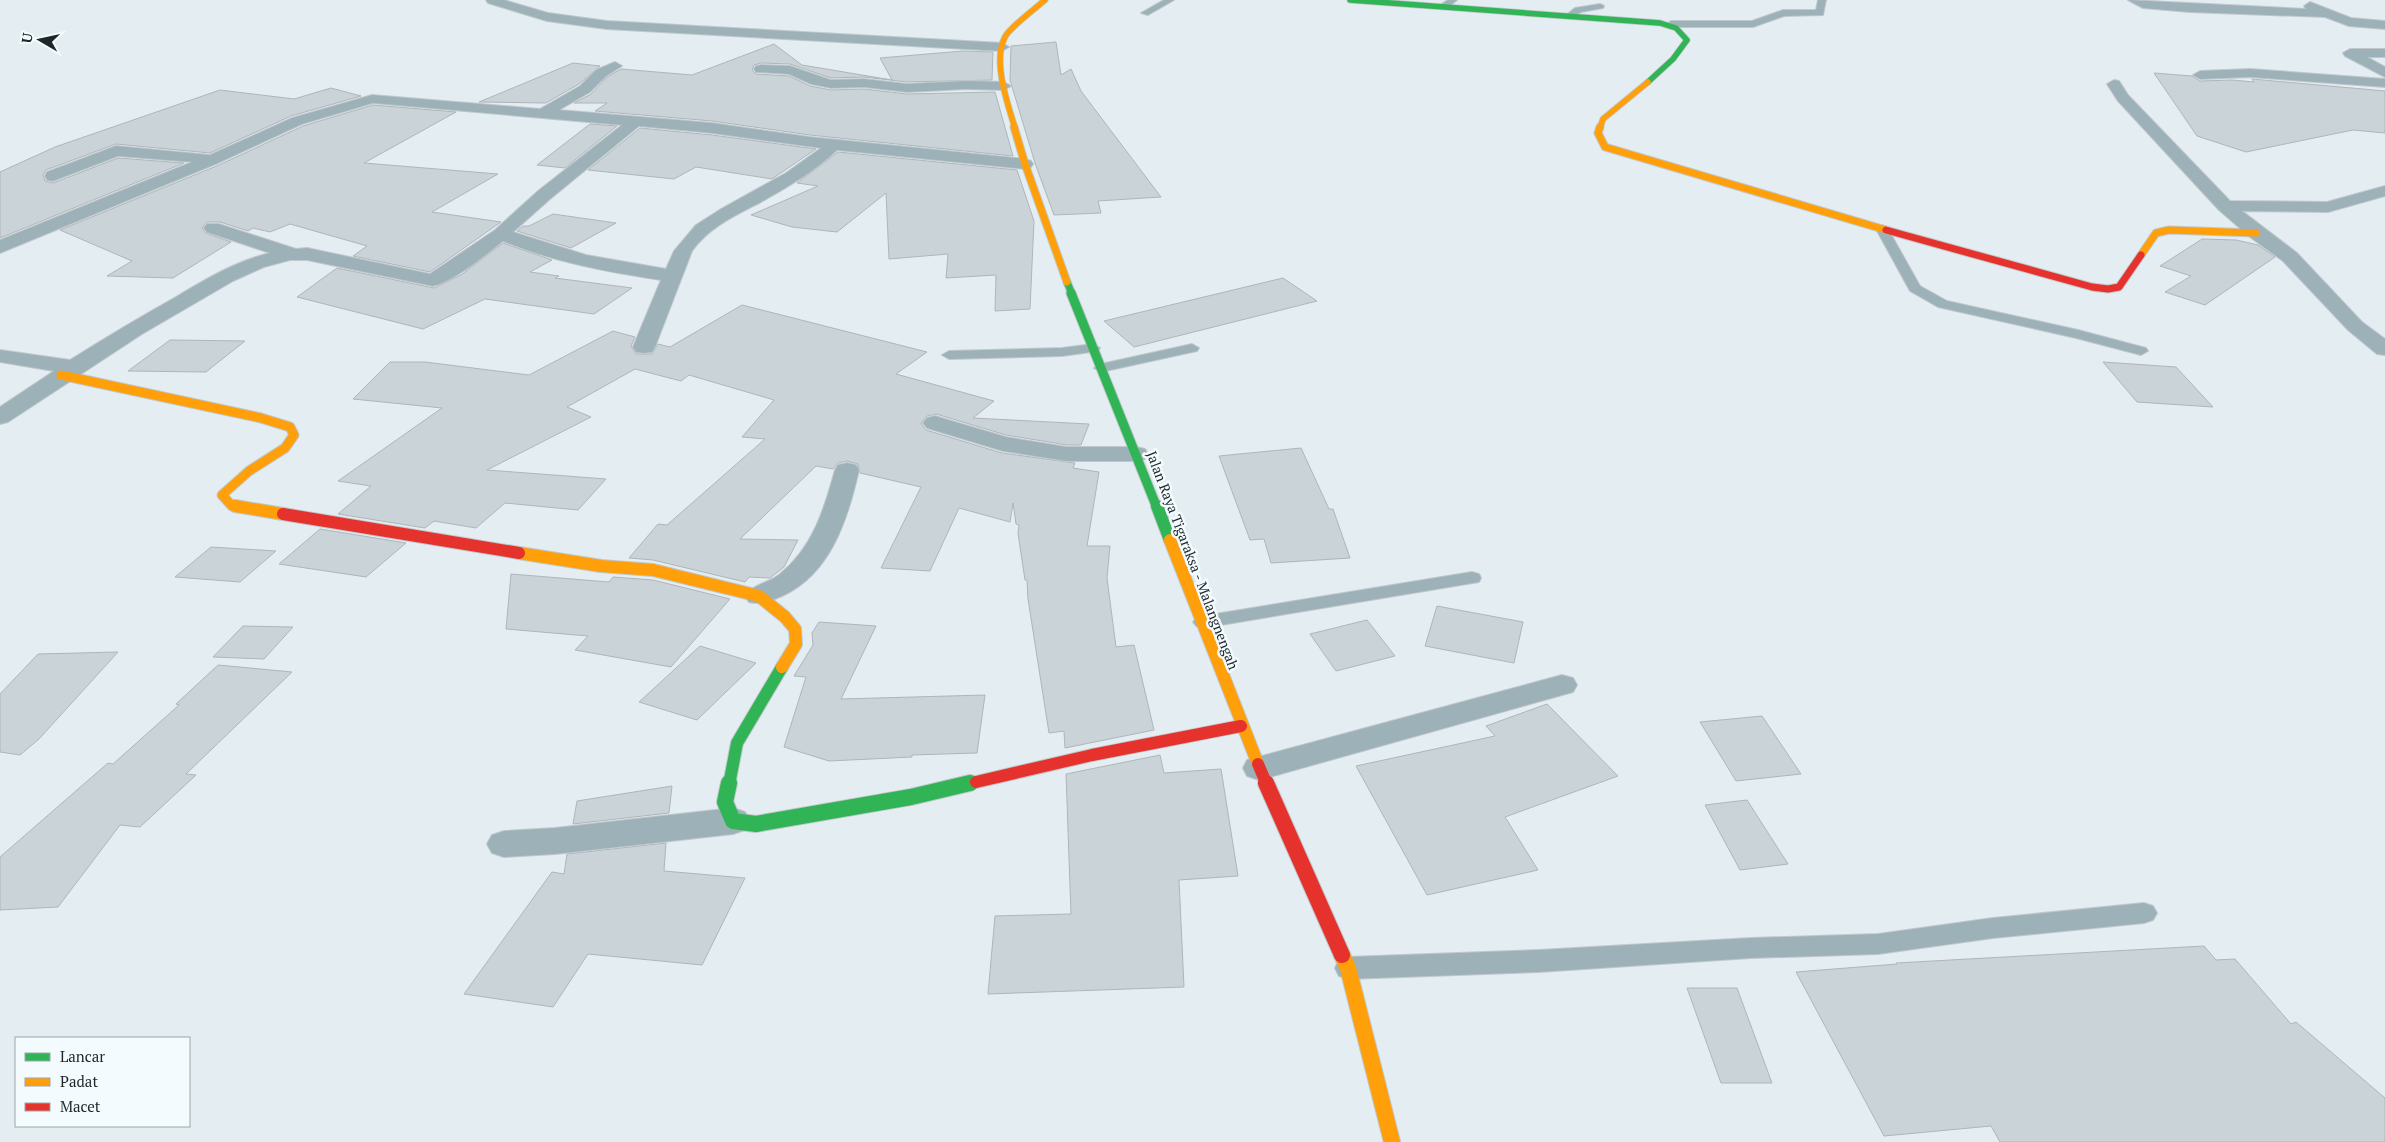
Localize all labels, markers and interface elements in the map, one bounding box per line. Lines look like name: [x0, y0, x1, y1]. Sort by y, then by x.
north arrow: [15, 15, 65, 65]
text: U: [16, 31, 37, 44]
street label: Jalan Raya Tigaraksa - Malangnengah: [1142, 448, 1244, 672]
legend: [15, 1037, 190, 1127]
text: Lancar: [60, 1046, 105, 1066]
text: Padat: [60, 1071, 98, 1091]
text: Macet: [60, 1096, 101, 1116]

